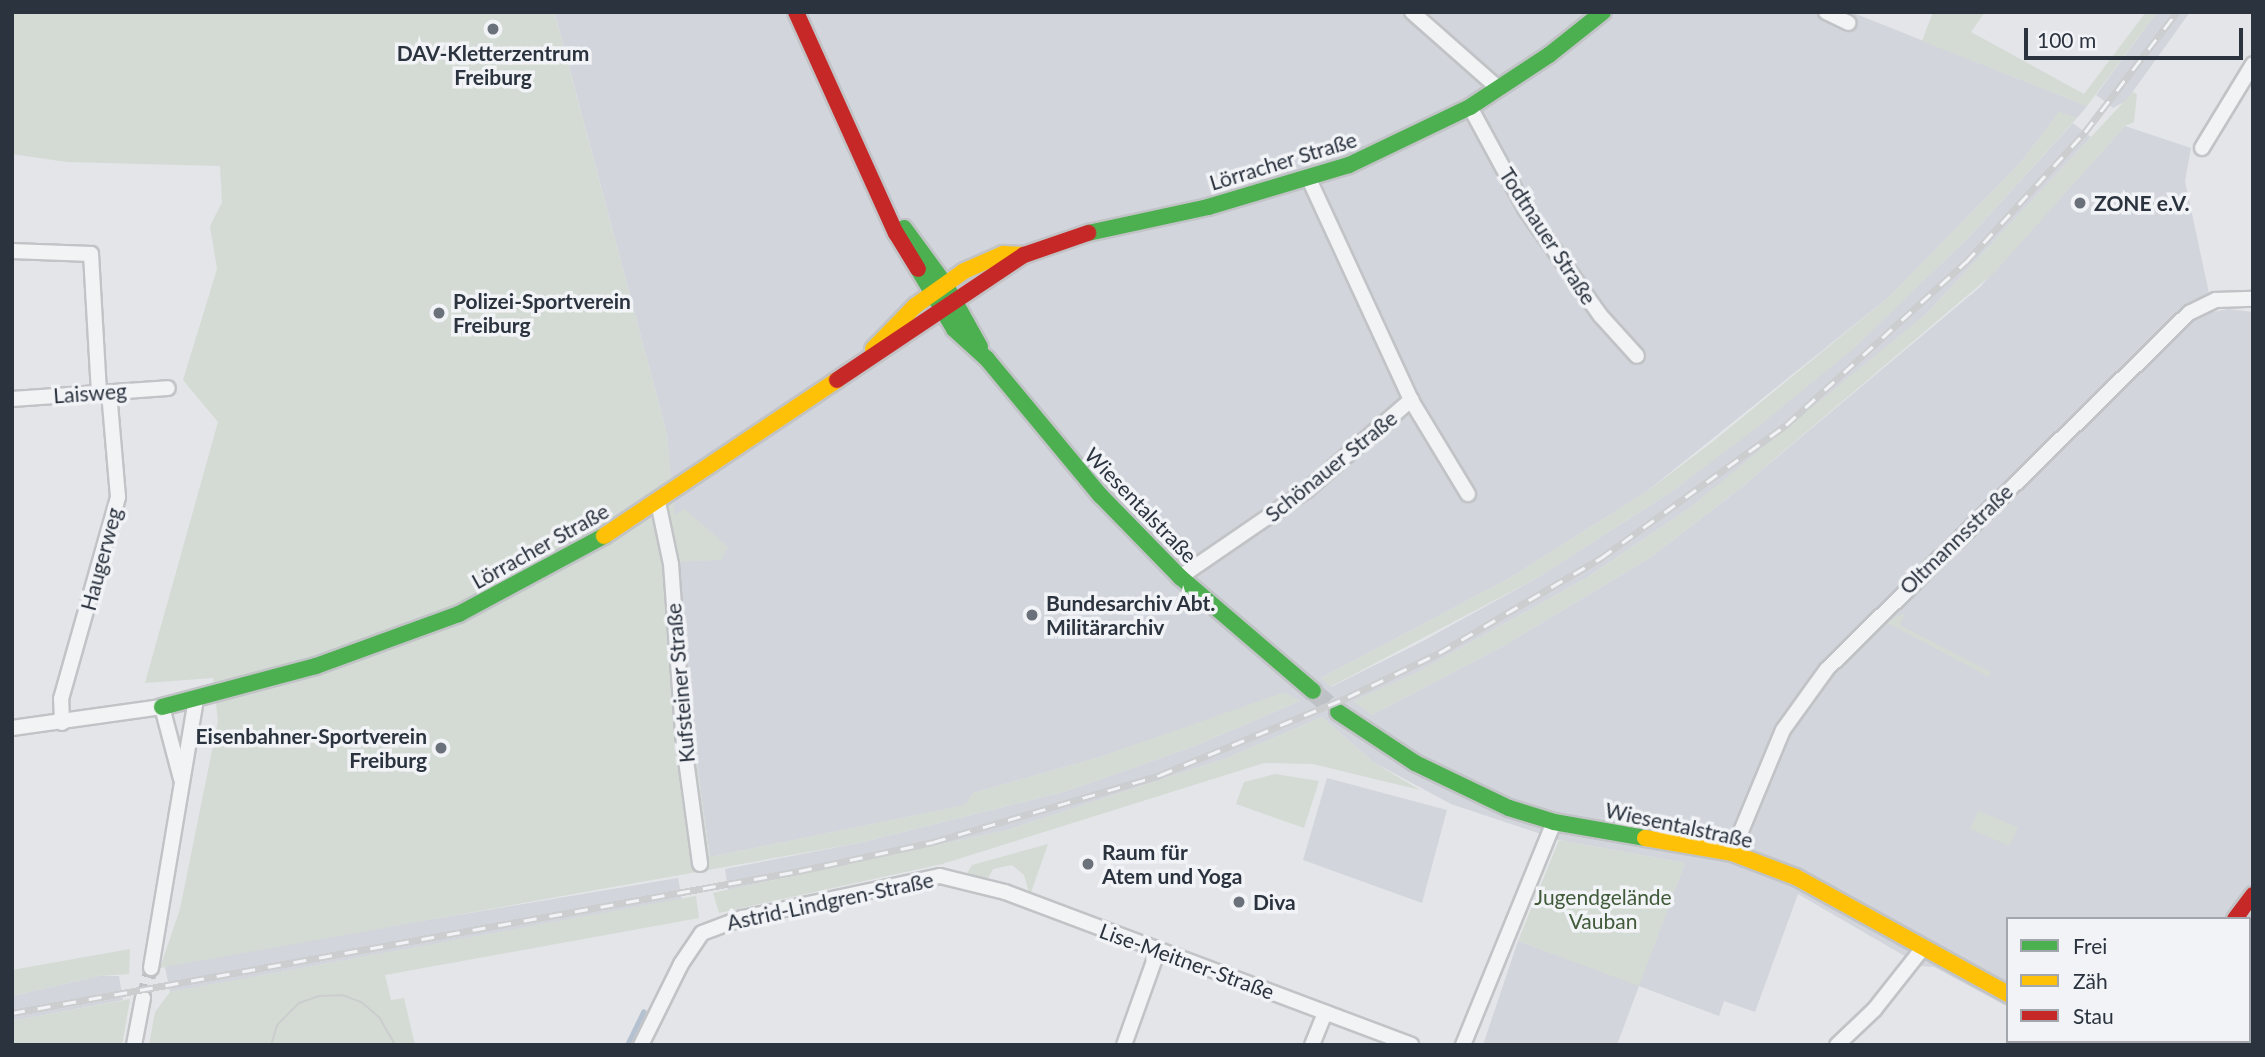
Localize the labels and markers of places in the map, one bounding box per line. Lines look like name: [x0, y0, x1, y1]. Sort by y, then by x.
marker: DAV-Kletterzentrum Freiburg: [485, 21, 501, 37]
place label: DAV-Kletterzentrum Freiburg: [397, 40, 589, 90]
place label: ZONE e.V.: [2094, 190, 2190, 216]
marker: ZONE e.V.: [2072, 195, 2088, 211]
place label: Polizei-Sportverein Freiburg: [453, 288, 631, 338]
marker: Polizei-Sportverein Freiburg: [431, 305, 447, 321]
place label: Bundesarchiv Abt. Militärarchiv: [1046, 590, 1216, 640]
marker: Bundesarchiv Abt. Militärarchiv: [1024, 607, 1040, 623]
place label: Eisenbahner-Sportverein Freiburg: [196, 723, 427, 773]
marker: Eisenbahner-Sportverein Freiburg: [433, 740, 449, 756]
place label: Raum für Atem und Yoga: [1102, 839, 1243, 889]
marker: Raum für Atem und Yoga: [1080, 856, 1096, 872]
place label: Diva: [1253, 889, 1296, 915]
marker: Diva: [1231, 894, 1247, 910]

